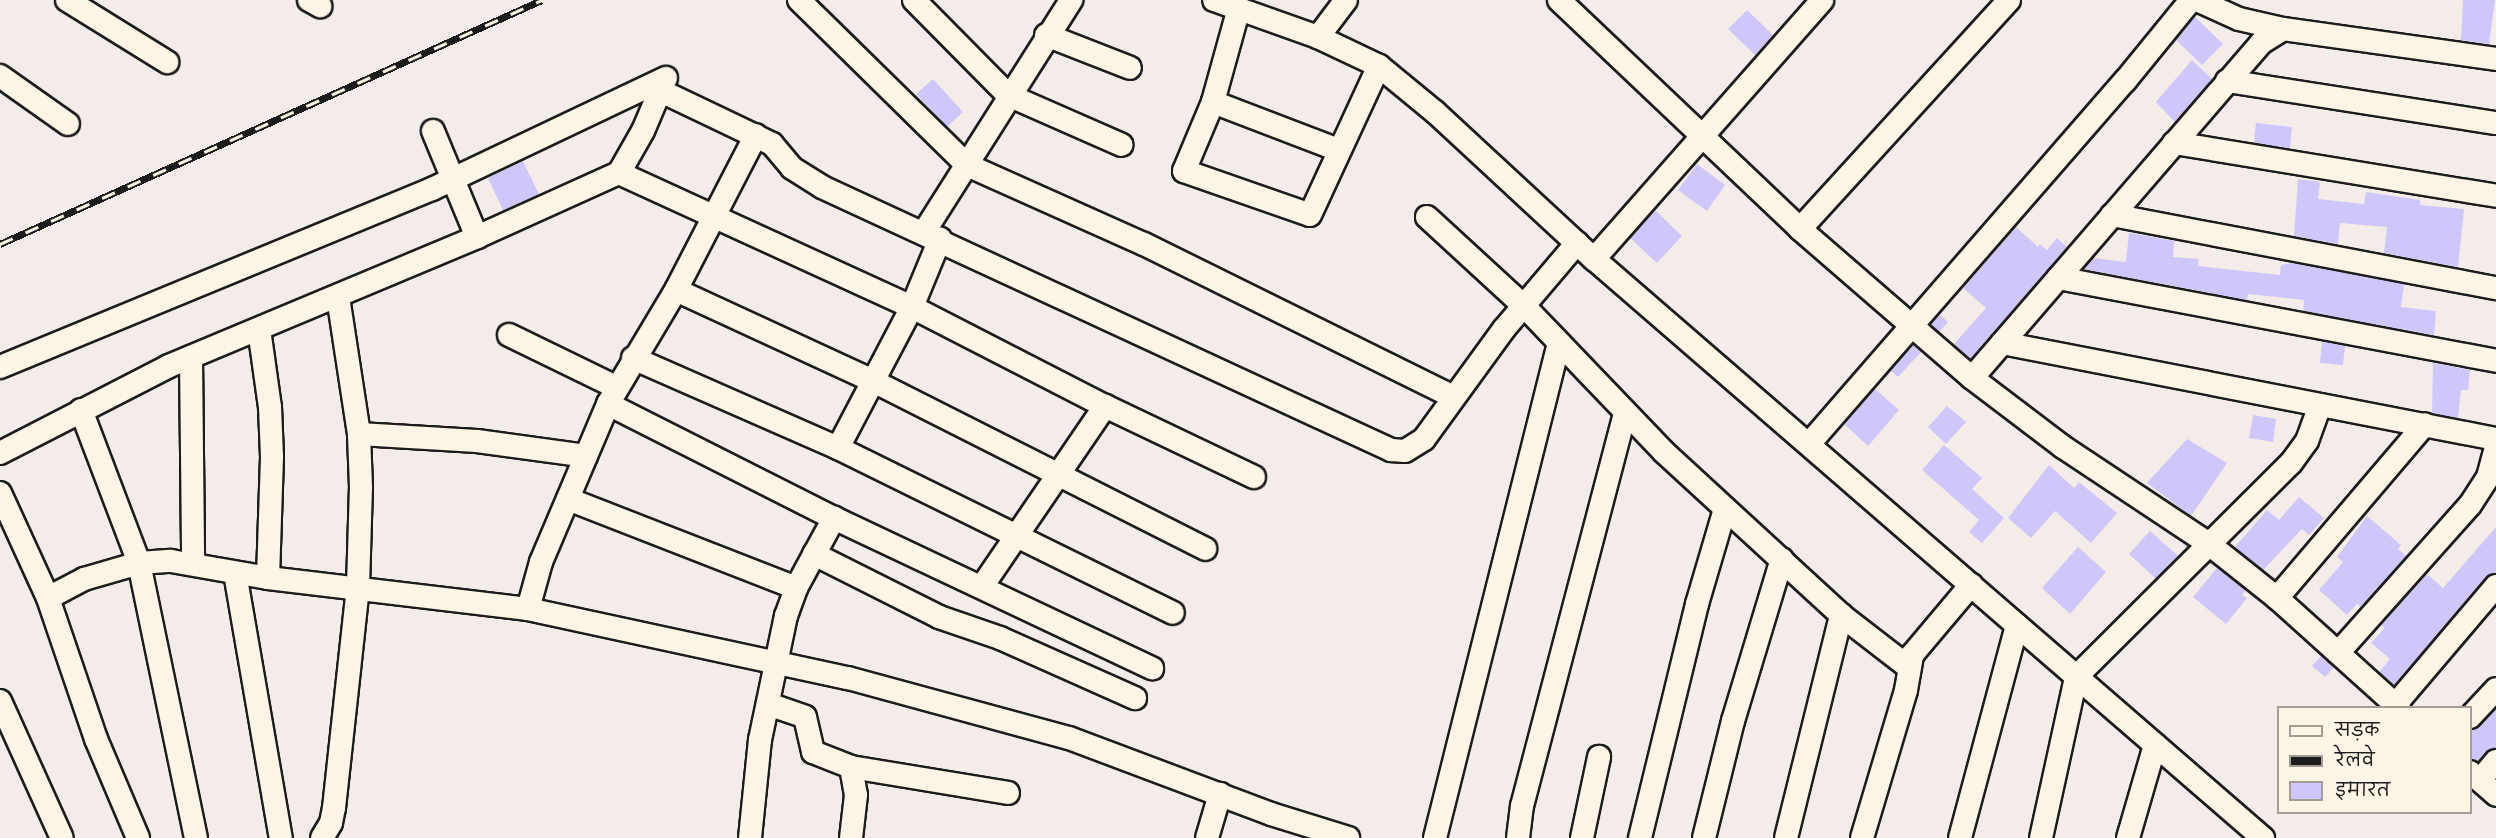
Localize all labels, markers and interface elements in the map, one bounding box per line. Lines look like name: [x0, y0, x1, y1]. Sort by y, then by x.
legend: [2277, 706, 2472, 814]
text: सड़क: [2335, 719, 2379, 743]
text: रेलवे: [2335, 749, 2375, 773]
text: इमारत: [2335, 779, 2390, 803]

